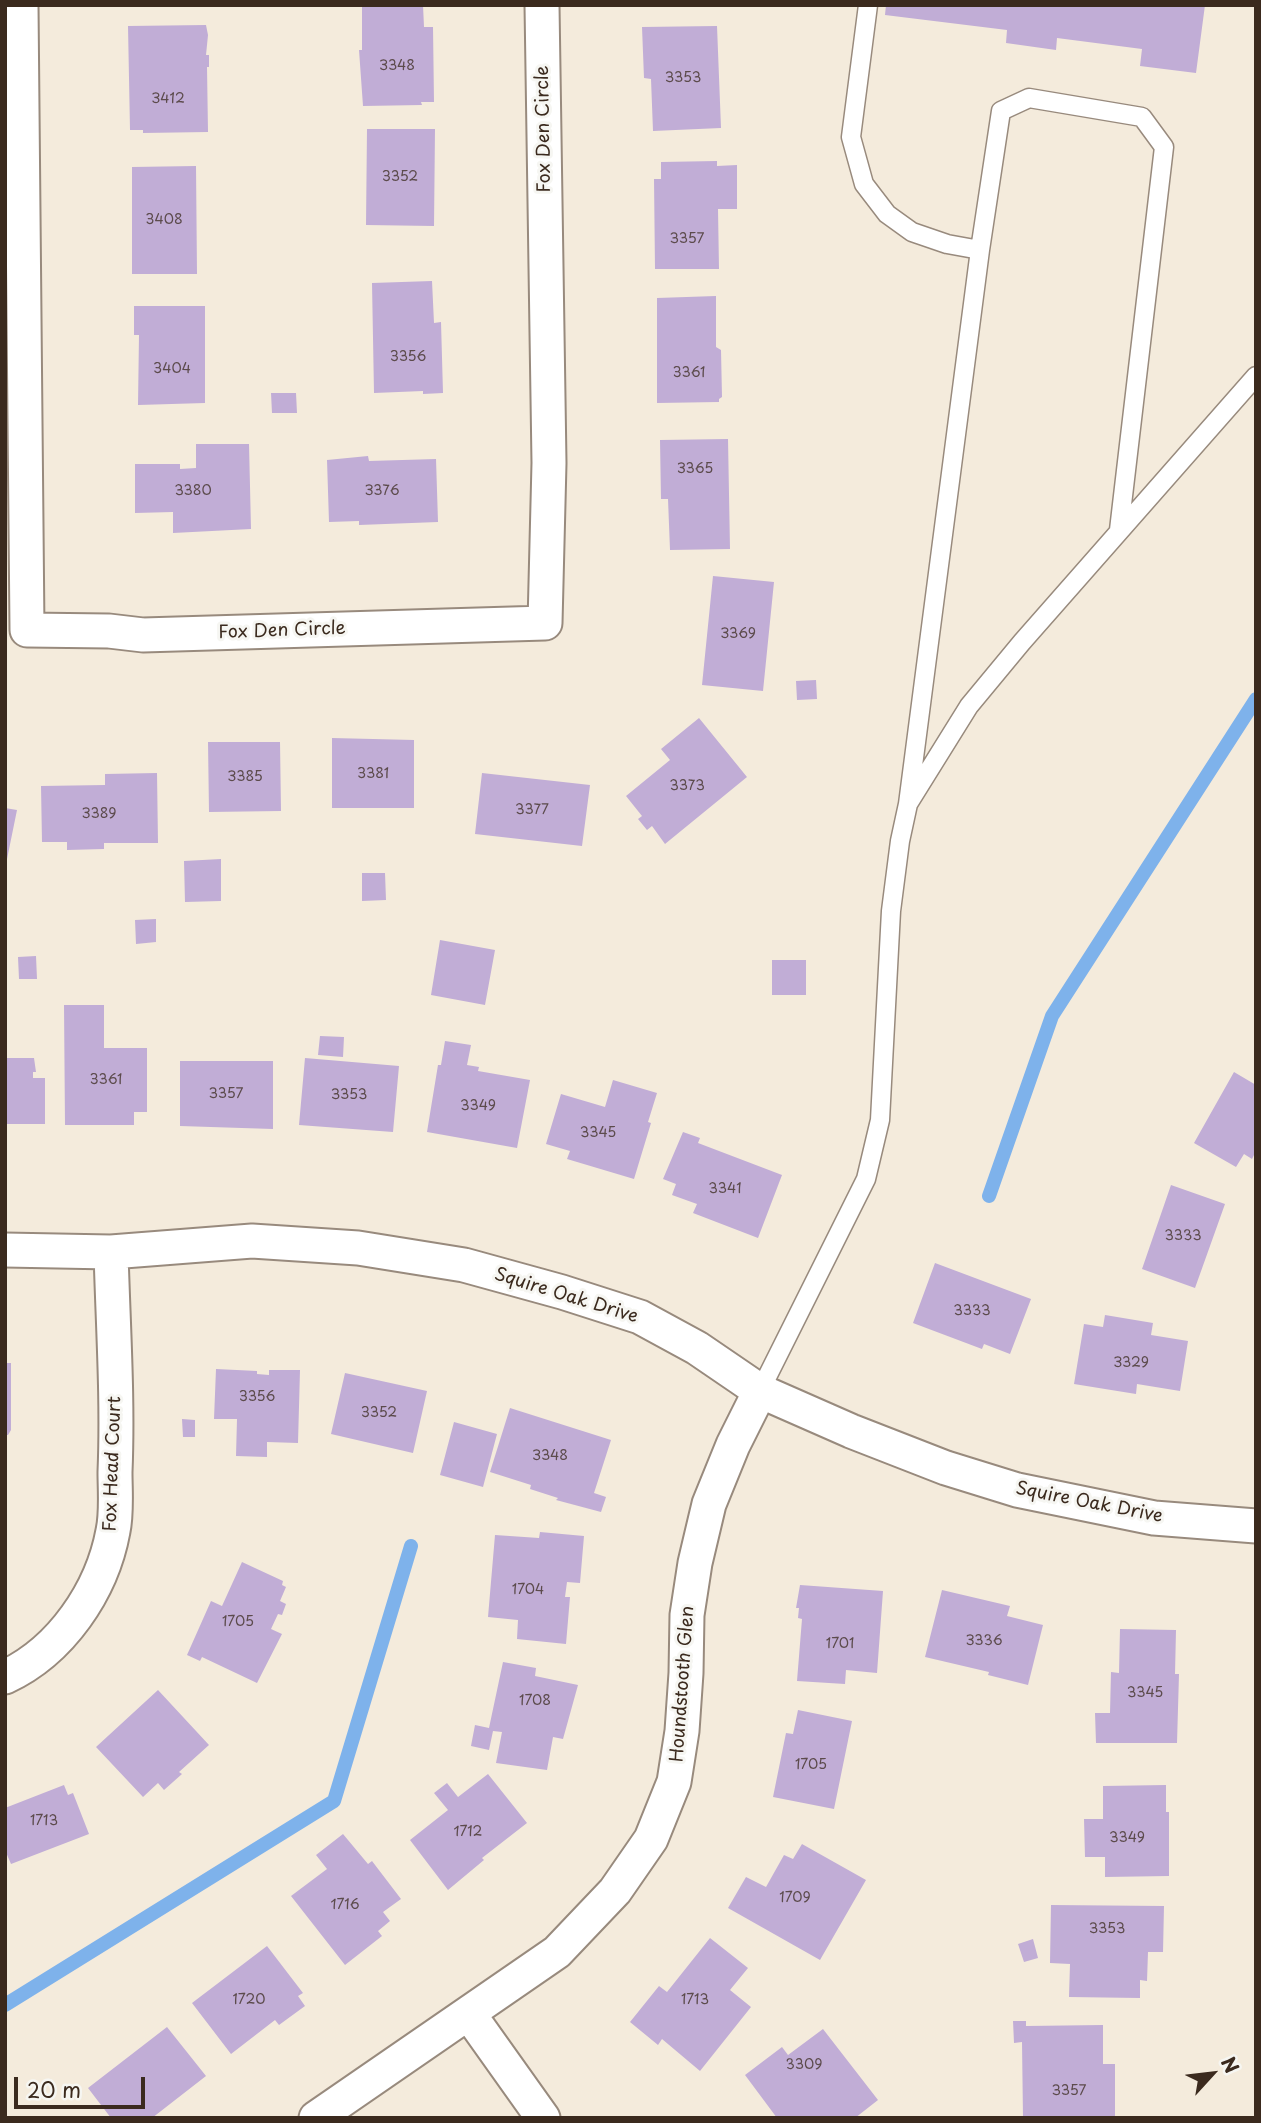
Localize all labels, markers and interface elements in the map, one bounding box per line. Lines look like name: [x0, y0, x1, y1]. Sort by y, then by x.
house number: 3348: [379, 58, 415, 74]
street label: Fox Den Circle: [532, 65, 556, 193]
house number: 3353: [665, 70, 701, 86]
house number: 3412: [151, 91, 185, 107]
house number: 3352: [382, 169, 418, 185]
house number: 3408: [145, 212, 183, 228]
house number: 3357: [670, 231, 704, 247]
house number: 3356: [390, 349, 426, 365]
house number: 3404: [153, 361, 191, 377]
house number: 3361: [673, 365, 705, 381]
house number: 3365: [677, 461, 713, 477]
house number: 3380: [174, 483, 212, 499]
house number: 3376: [364, 483, 400, 499]
street label: Fox Den Circle: [218, 618, 346, 644]
house number: 3369: [720, 626, 756, 642]
house number: 3381: [357, 766, 389, 782]
house number: 3385: [227, 769, 263, 785]
house number: 3373: [669, 778, 705, 794]
house number: 3377: [515, 802, 549, 818]
house number: 3389: [82, 806, 116, 822]
house number: 3361: [90, 1072, 122, 1088]
house number: 3357: [209, 1086, 243, 1102]
house number: 3353: [331, 1087, 367, 1103]
house number: 3349: [460, 1098, 496, 1114]
house number: 3345: [580, 1125, 616, 1141]
house number: 3341: [708, 1181, 742, 1197]
house number: 3333: [1164, 1228, 1202, 1244]
street label: Squire Oak Drive: [491, 1264, 641, 1328]
house number: 3333: [953, 1303, 991, 1319]
house number: 3329: [1113, 1355, 1149, 1371]
house number: 3356: [239, 1389, 275, 1405]
street label: Fox Head Court: [100, 1396, 126, 1532]
house number: 3352: [361, 1405, 397, 1421]
house number: 3348: [532, 1448, 568, 1464]
street label: Squire Oak Drive: [1014, 1478, 1164, 1528]
house number: 1704: [512, 1582, 544, 1598]
street label: Houndstooth Glen: [667, 1605, 699, 1763]
house number: 1705: [222, 1614, 254, 1630]
house number: 3336: [965, 1633, 1003, 1649]
house number: 1701: [826, 1636, 854, 1652]
house number: 3345: [1127, 1685, 1163, 1701]
house number: 1708: [519, 1693, 551, 1709]
house number: 1705: [795, 1757, 827, 1773]
house number: 1713: [30, 1813, 58, 1829]
house number: 1712: [453, 1824, 483, 1840]
house number: 3349: [1109, 1830, 1145, 1846]
house number: 1709: [779, 1890, 811, 1906]
house number: 1716: [331, 1897, 359, 1913]
house number: 3353: [1089, 1921, 1125, 1937]
house number: 1720: [232, 1992, 266, 2008]
house number: 1713: [681, 1992, 709, 2008]
north arrow: [1177, 2039, 1247, 2109]
text: N: [1215, 2051, 1247, 2078]
house number: 3309: [786, 2057, 822, 2073]
scale bar: [18, 2064, 149, 2108]
text: 20 m: [27, 2073, 81, 2105]
house number: 3357: [1052, 2083, 1086, 2099]

